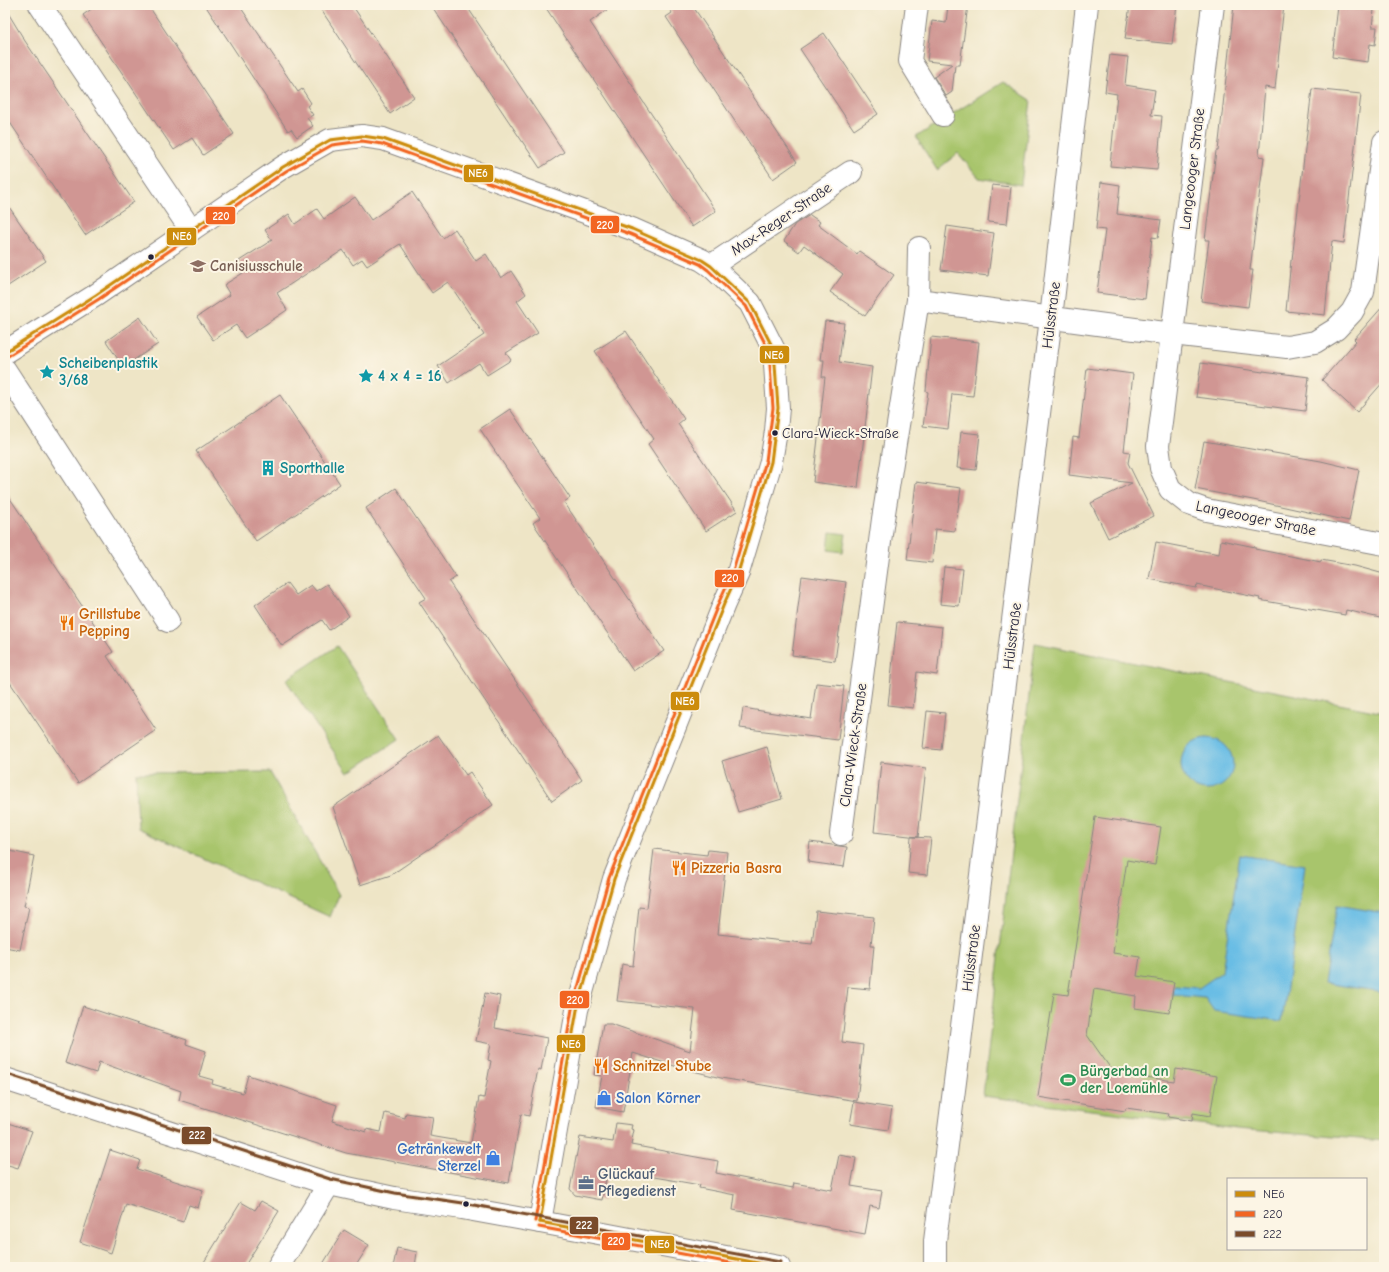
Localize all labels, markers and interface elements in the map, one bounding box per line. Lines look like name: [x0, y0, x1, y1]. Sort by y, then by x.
street label: Langeooger Straße: [1176, 107, 1208, 231]
line badge: NE6: [463, 164, 494, 183]
text: NE6: [468, 167, 488, 180]
street label: Max-Reger-Straße: [727, 178, 835, 259]
line badge: 220: [205, 206, 236, 225]
text: 220: [212, 210, 230, 223]
line badge: 220: [590, 215, 620, 234]
text: 220: [596, 219, 614, 232]
line badge: NE6: [166, 227, 197, 246]
text: NE6: [172, 230, 192, 243]
unlabelled marker: [146, 252, 156, 262]
school or university icon: Canisiusschule: [189, 257, 207, 275]
place label: Canisiusschule: [210, 257, 303, 275]
street label: Hülsstraße: [1038, 280, 1064, 350]
line badge: NE6: [759, 345, 790, 364]
text: NE6: [764, 349, 784, 362]
place label: Scheibenplastik 3/68: [59, 354, 158, 389]
place icon: Scheibenplastik 3/68: [38, 363, 56, 381]
place icon: 4 x 4 = 16: [357, 367, 375, 385]
place label: 4 x 4 = 16: [378, 367, 442, 385]
place label: Clara-Wieck-Straße: [782, 425, 899, 442]
marker: Clara-Wieck-Straße: [770, 428, 780, 438]
building icon: Sporthalle: [259, 459, 277, 477]
place label: Sporthalle: [280, 459, 345, 477]
street label: Langeooger Straße: [1194, 496, 1318, 540]
line badge: 220: [714, 569, 745, 588]
text: 220: [721, 572, 739, 585]
street label: Hülsstraße: [999, 601, 1025, 671]
place label: Grillstube Pepping: [79, 605, 141, 640]
restaurant icon: Grillstube Pepping: [58, 614, 76, 632]
street label: Clara-Wieck-Straße: [835, 681, 871, 808]
line badge: NE6: [670, 691, 700, 711]
text: NE6: [675, 695, 695, 708]
restaurant icon: Pizzeria Basra: [670, 859, 688, 877]
place label: Pizzeria Basra: [691, 859, 782, 877]
street label: Hülsstraße: [958, 923, 984, 993]
line badge: 220: [559, 990, 590, 1009]
text: 220: [566, 994, 584, 1007]
line badge: NE6: [556, 1034, 586, 1053]
text: NE6: [561, 1038, 581, 1051]
restaurant icon: Schnitzel Stube: [592, 1057, 610, 1075]
place label: Schnitzel Stube: [613, 1057, 711, 1075]
place label: Bürgerbad an der Loemühle: [1080, 1062, 1169, 1097]
sports icon: Bürgerbad an der Loemühle: [1059, 1071, 1077, 1089]
shop icon: Salon Körner: [595, 1089, 613, 1107]
place label: Salon Körner: [616, 1089, 700, 1107]
line badge: 222: [181, 1126, 212, 1145]
text: 222: [189, 1129, 206, 1142]
place label: Getränkewelt Sterzel: [397, 1140, 482, 1175]
shop icon: Getränkewelt Sterzel: [484, 1149, 502, 1167]
place label: Glückauf Pflegedienst: [598, 1165, 677, 1200]
office icon: Glückauf Pflegedienst: [577, 1174, 595, 1192]
legend: [1227, 1178, 1367, 1250]
text: NE6: [1263, 1187, 1285, 1201]
unlabelled marker: [461, 1199, 471, 1209]
text: 220: [1263, 1207, 1283, 1221]
line badge: 222: [569, 1216, 599, 1235]
text: 222: [576, 1219, 593, 1232]
text: 222: [1263, 1227, 1282, 1241]
line badge: 220: [601, 1232, 631, 1251]
text: 220: [607, 1235, 625, 1248]
line badge: NE6: [644, 1235, 675, 1254]
text: NE6: [650, 1238, 670, 1251]

